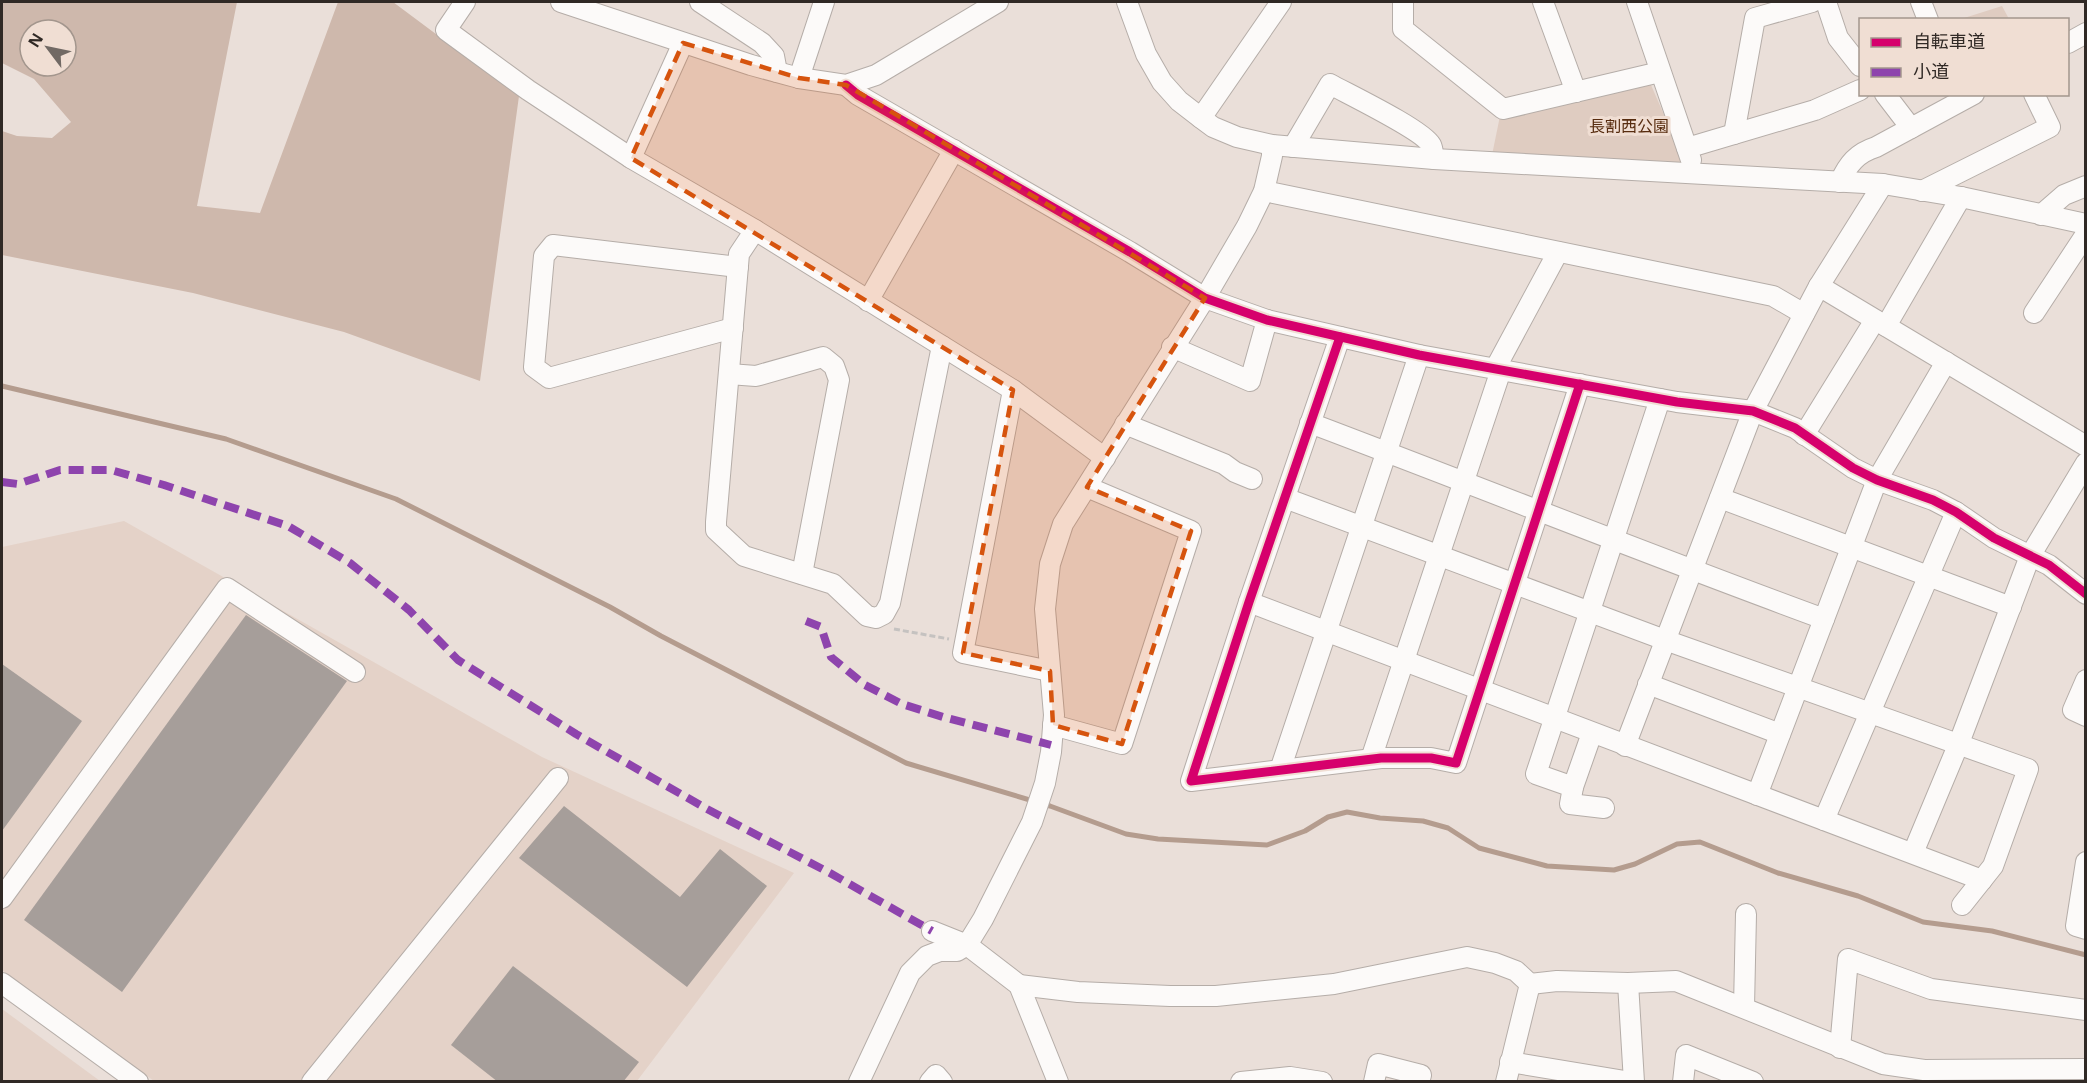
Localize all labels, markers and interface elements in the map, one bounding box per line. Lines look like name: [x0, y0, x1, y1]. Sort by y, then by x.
north arrow: [18, 18, 78, 78]
legend: [1859, 18, 2069, 96]
text: N: [23, 29, 48, 51]
text: 自転車道: [1913, 29, 1985, 53]
text: 小道: [1913, 59, 1949, 83]
park label: 長割西公園: [1589, 115, 1669, 137]

